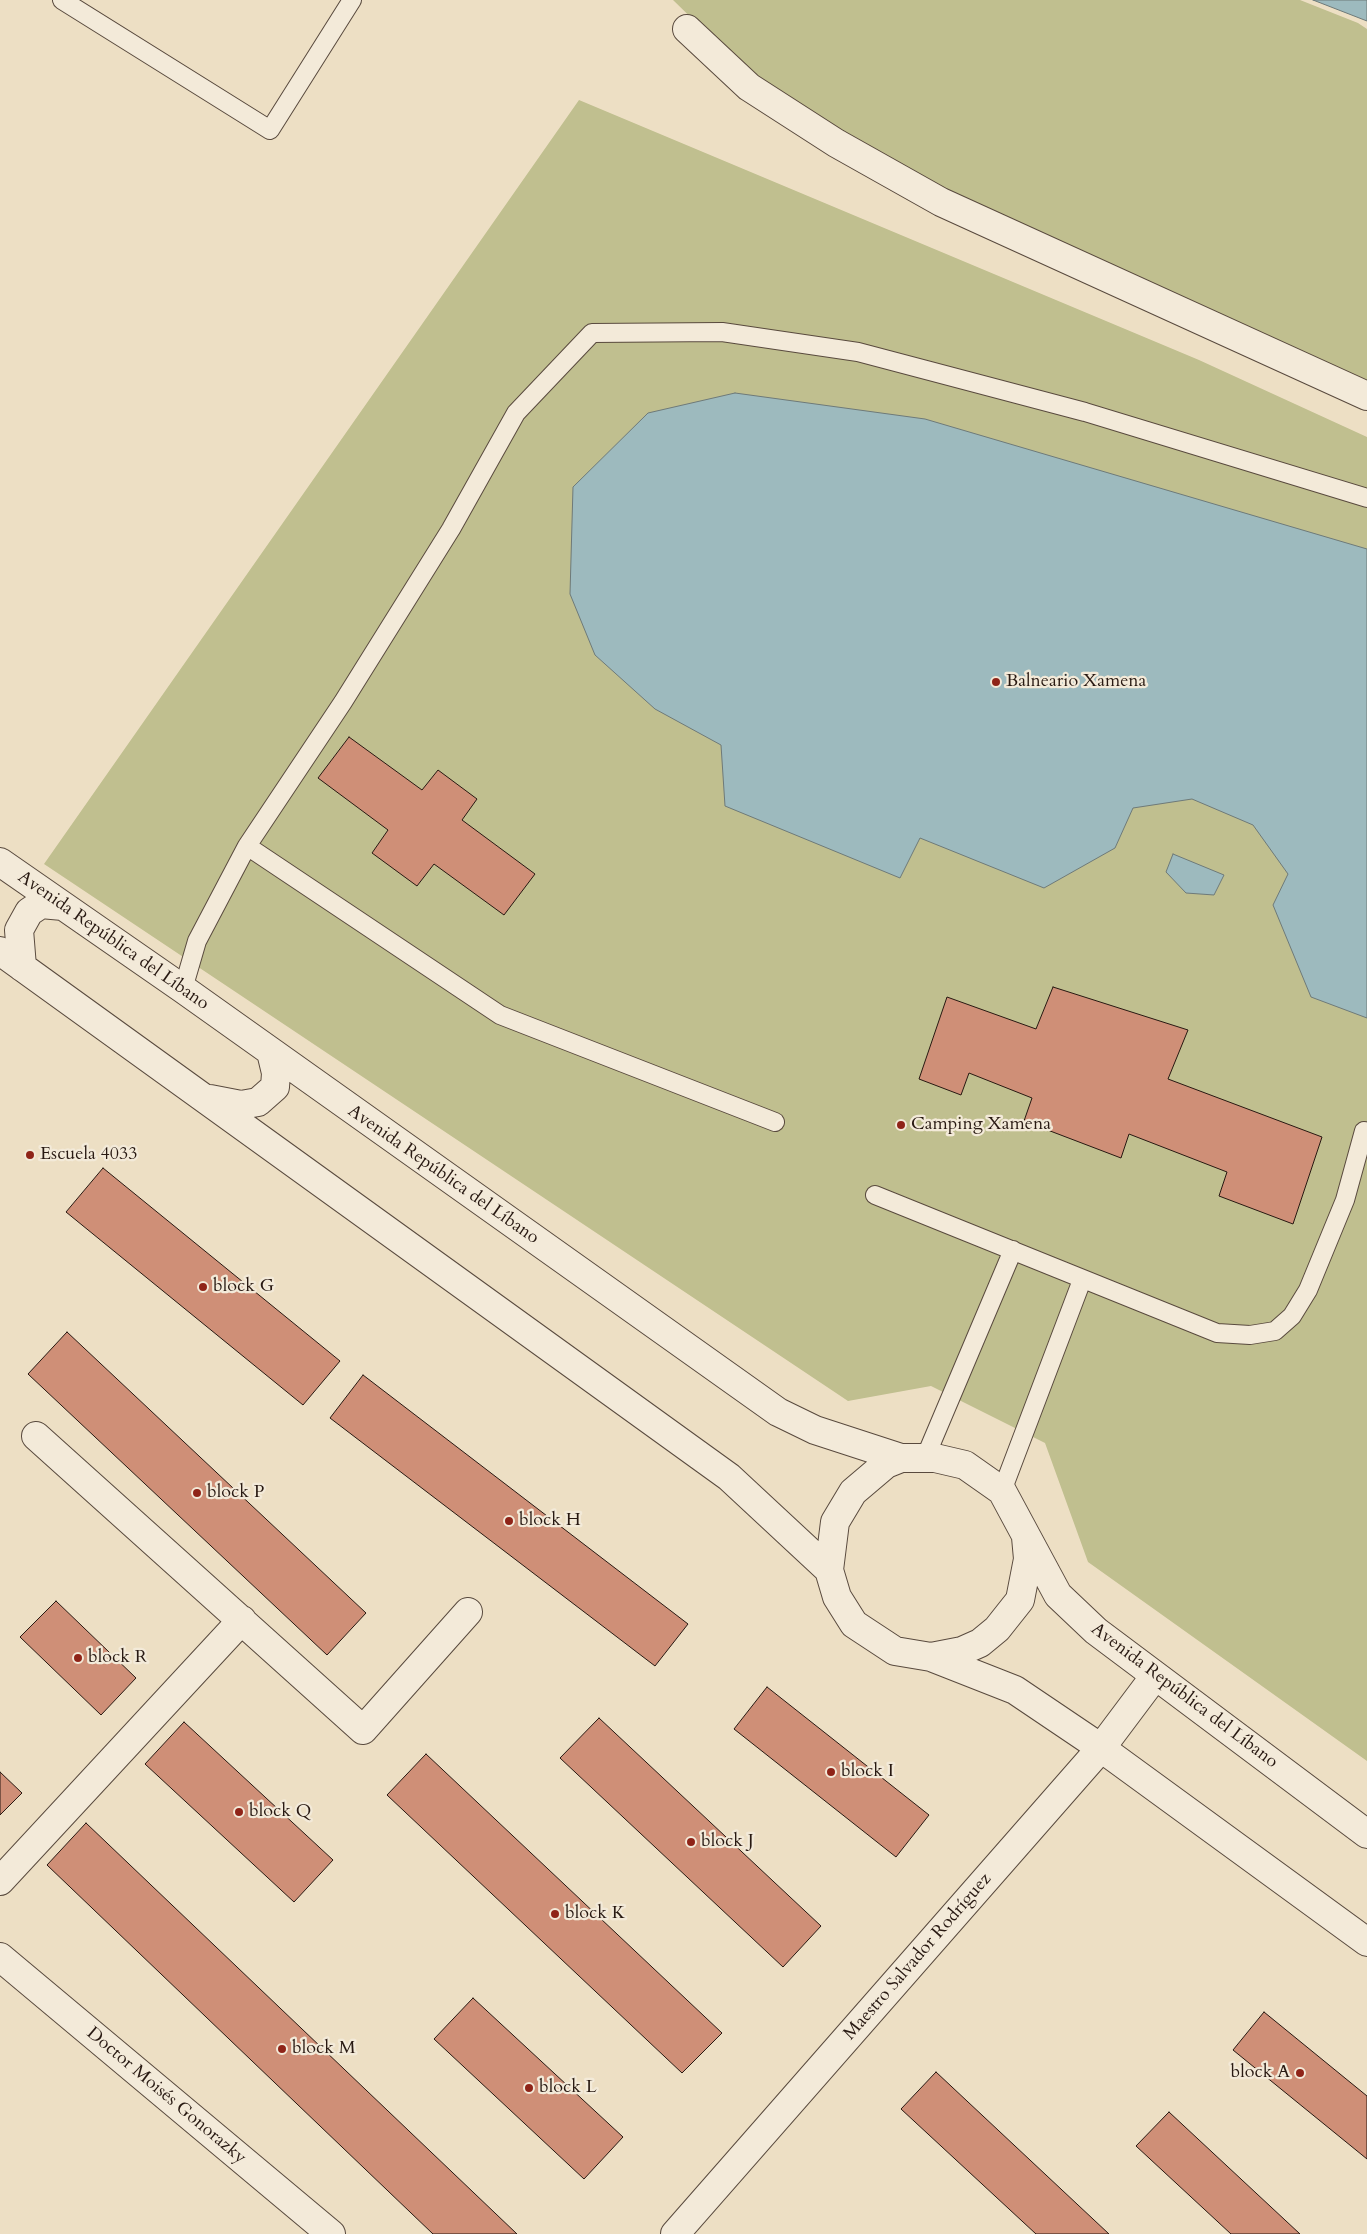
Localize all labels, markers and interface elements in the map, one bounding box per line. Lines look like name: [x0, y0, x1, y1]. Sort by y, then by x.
place label: Balneario Xamena: [1006, 671, 1146, 693]
marker: Balneario Xamena: [990, 676, 1002, 688]
street label: Avenida República del Líbano: [13, 867, 213, 1015]
street label: Avenida República del Líbano: [343, 1101, 543, 1249]
place label: Camping Xamena: [911, 1114, 1051, 1136]
marker: Camping Xamena: [895, 1119, 907, 1131]
place label: Escuela 4033: [40, 1144, 137, 1166]
marker: Escuela 4033: [24, 1149, 36, 1161]
place label: block G: [213, 1276, 274, 1298]
marker: block G: [197, 1281, 209, 1293]
place label: block P: [207, 1482, 264, 1504]
marker: block P: [191, 1487, 203, 1499]
place label: block H: [519, 1510, 581, 1532]
marker: block H: [503, 1515, 515, 1527]
street label: Avenida República del Líbano: [1086, 1619, 1282, 1773]
place label: block R: [88, 1647, 147, 1669]
marker: block R: [72, 1652, 84, 1664]
place label: block I: [841, 1761, 894, 1783]
marker: block I: [825, 1766, 837, 1778]
place label: block Q: [249, 1801, 311, 1823]
marker: block Q: [233, 1806, 245, 1818]
place label: block J: [701, 1831, 754, 1853]
marker: block J: [685, 1836, 697, 1848]
street label: Maestro Salvador Rodríguez: [840, 1869, 996, 2045]
place label: block K: [565, 1903, 625, 1925]
marker: block K: [549, 1908, 561, 1920]
street label: Doctor Moisés Gonorazky: [82, 2023, 250, 2169]
place label: block M: [292, 2038, 356, 2060]
marker: block M: [276, 2043, 288, 2055]
place label: block A: [1231, 2062, 1290, 2084]
marker: block A: [1294, 2067, 1306, 2079]
place label: block L: [539, 2077, 597, 2099]
marker: block L: [523, 2082, 535, 2094]

